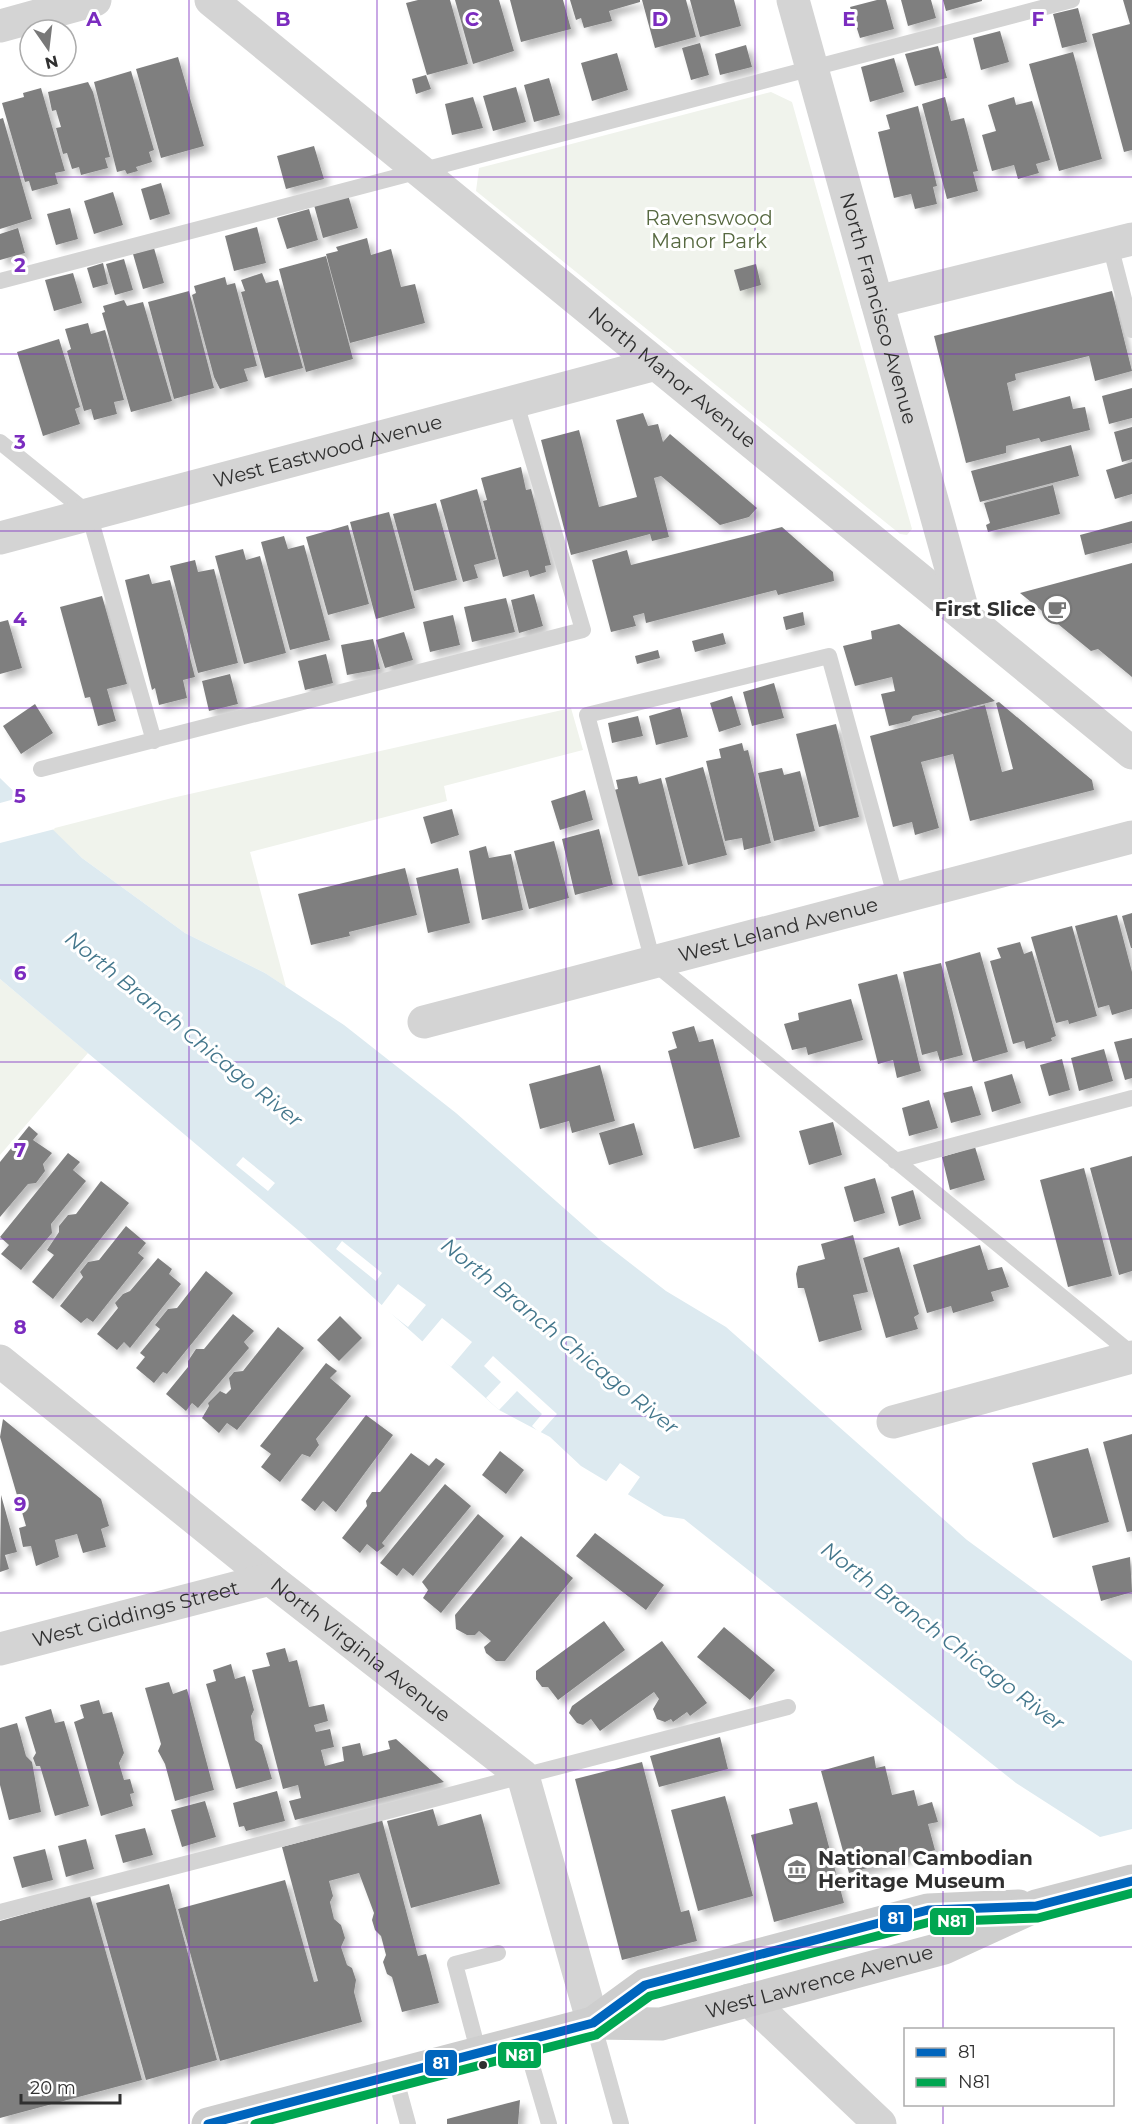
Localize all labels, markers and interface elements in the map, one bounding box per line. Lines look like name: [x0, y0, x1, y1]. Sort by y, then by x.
text: A: [85, 7, 102, 31]
text: B: [275, 7, 291, 31]
text: C: [465, 7, 480, 31]
text: D: [652, 7, 668, 31]
text: E: [842, 7, 856, 31]
text: F: [1032, 7, 1045, 31]
north arrow: [18, 18, 78, 78]
text: N: [43, 51, 60, 73]
street label: North Francisco Avenue: [835, 190, 922, 427]
park label: Ravenswood Manor Park: [645, 206, 773, 253]
text: 2: [14, 253, 26, 277]
street label: North Manor Avenue: [584, 302, 761, 453]
street label: West Eastwood Avenue: [211, 409, 445, 493]
text: 3: [13, 430, 26, 454]
cafe icon: First Slice: [1041, 593, 1073, 625]
place label: First Slice: [934, 597, 1036, 621]
text: 4: [13, 607, 27, 631]
text: 5: [14, 784, 26, 808]
street label: West Leland Avenue: [676, 892, 880, 967]
water label: North Branch Chicago River: [60, 926, 308, 1133]
text: 6: [14, 961, 27, 985]
text: 7: [14, 1138, 26, 1162]
water label: North Branch Chicago River: [436, 1233, 684, 1440]
text: 8: [13, 1315, 27, 1339]
text: 9: [14, 1492, 26, 1516]
water label: North Branch Chicago River: [817, 1536, 1070, 1736]
street label: North Virginia Avenue: [266, 1572, 455, 1727]
street label: West Giddings Street: [30, 1576, 241, 1652]
place label: National Cambodian Heritage Museum: [818, 1846, 1033, 1893]
museum icon: National Cambodian Heritage Museum: [781, 1853, 813, 1885]
line badge: 81: [879, 1904, 913, 1933]
line badge: N81: [929, 1907, 975, 1936]
text: 81: [888, 1909, 904, 1928]
text: N81: [937, 1912, 967, 1931]
street label: West Lawrence Avenue: [703, 1939, 936, 2024]
legend: [904, 2028, 1114, 2106]
line badge: N81: [497, 2041, 542, 2069]
text: 81: [958, 2041, 976, 2063]
text: N81: [505, 2046, 535, 2065]
line badge: 81: [424, 2049, 458, 2077]
text: 81: [433, 2054, 449, 2073]
unlabelled marker: [477, 2059, 489, 2071]
scale bar: [21, 2067, 120, 2105]
text: N81: [958, 2071, 991, 2093]
text: 20 m: [30, 2077, 76, 2099]

